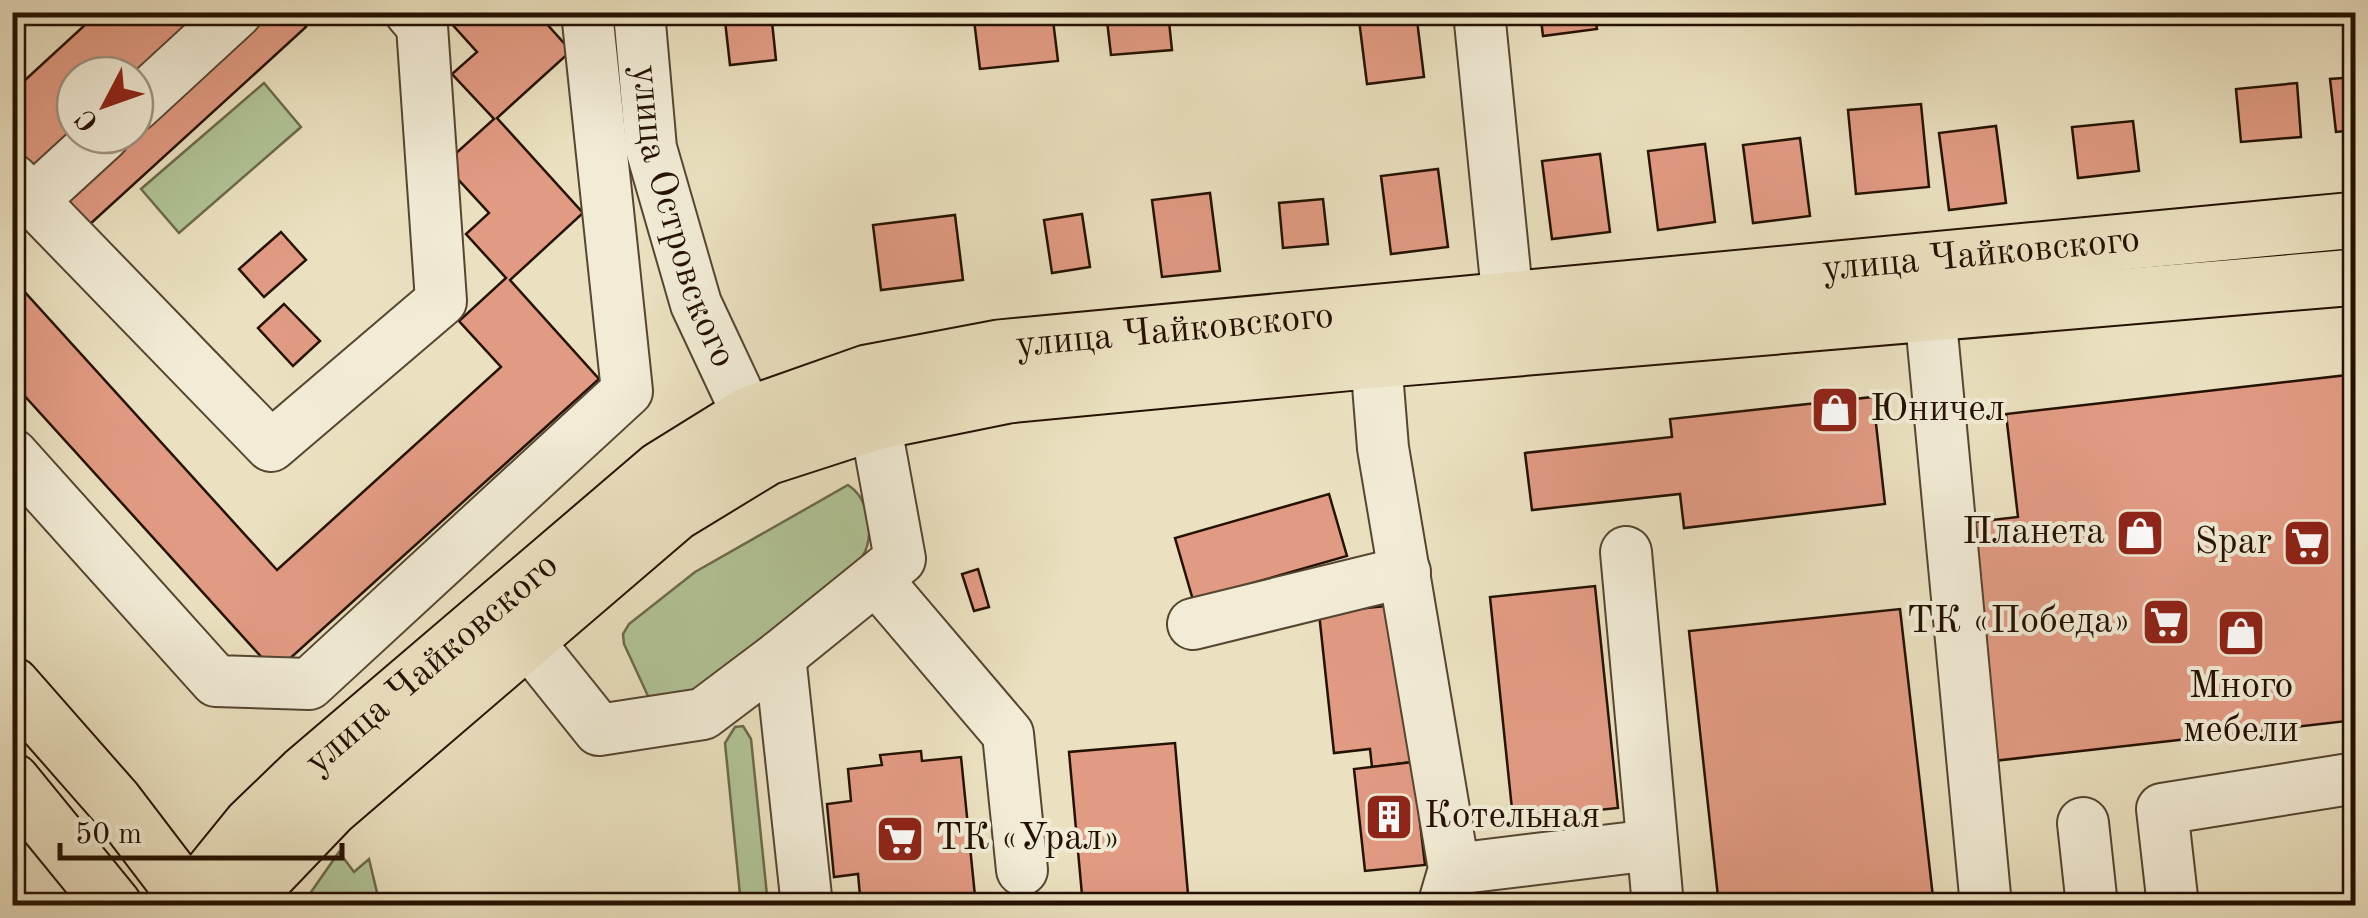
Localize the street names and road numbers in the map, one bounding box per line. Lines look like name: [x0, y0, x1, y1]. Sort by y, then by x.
street label: улица Островского: [625, 63, 742, 374]
street label: улица Чайковского: [1820, 221, 2142, 289]
street label: улица Чайковского: [1014, 298, 1335, 365]
street label: улица Чайковского: [299, 546, 566, 782]

